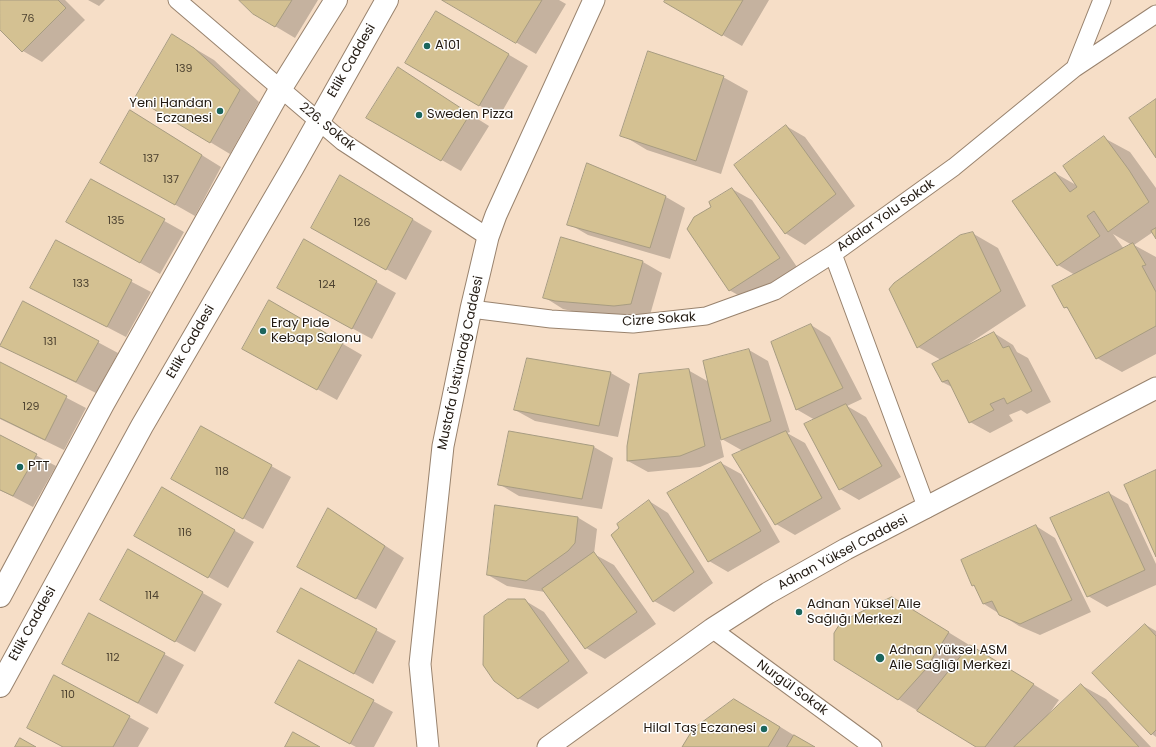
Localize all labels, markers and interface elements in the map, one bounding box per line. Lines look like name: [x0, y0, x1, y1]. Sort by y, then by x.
house number: 76: [22, 12, 34, 26]
street label: Etlik Caddesi: [325, 21, 379, 101]
place label: A101: [435, 38, 460, 54]
marker: A101: [422, 41, 432, 51]
house number: 139: [176, 62, 192, 76]
place label: Yeni Handan Eczanesi: [129, 96, 212, 127]
street label: 226. Sokak: [296, 100, 358, 154]
marker: Yeni Handan Eczanesi: [215, 106, 225, 116]
place label: Sweden Pizza: [427, 107, 513, 123]
marker: Sweden Pizza: [414, 110, 424, 120]
house number: 137: [143, 152, 159, 166]
house number: 137: [163, 173, 179, 187]
street label: Adalar Yolu Sokak: [834, 176, 938, 256]
house number: 135: [108, 214, 124, 228]
house number: 126: [354, 216, 370, 230]
street label: Mustafa Üstündağ Caddesi: [435, 275, 487, 451]
house number: 133: [73, 277, 89, 291]
house number: 124: [319, 278, 335, 292]
street label: Etlik Caddesi: [164, 302, 218, 382]
street label: Cizre Sokak: [622, 310, 696, 330]
place label: Eray Pide Kebap Salonu: [271, 316, 361, 347]
marker: Eray Pide Kebap Salonu: [258, 326, 268, 336]
house number: 131: [43, 335, 57, 349]
house number: 129: [23, 400, 39, 414]
place label: PTT: [28, 459, 50, 475]
marker: PTT: [15, 462, 25, 472]
house number: 118: [215, 465, 229, 479]
street label: Adnan Yüksel Caddesi: [775, 512, 911, 594]
house number: 116: [178, 526, 192, 540]
street label: Etlik Caddesi: [6, 584, 60, 664]
house number: 114: [145, 589, 159, 603]
place label: Adnan Yüksel Aile Sağlığı Merkezi: [807, 597, 921, 628]
marker: Adnan Yüksel Aile Sağlığı Merkezi: [794, 607, 804, 617]
place label: Adnan Yüksel ASM Aile Sağlığı Merkezi: [889, 643, 1011, 674]
house number: 112: [106, 651, 120, 665]
marker: Adnan Yüksel ASM Aile Sağlığı Merkezi: [874, 652, 886, 664]
street label: Nurgül Sokak: [753, 657, 831, 719]
house number: 110: [61, 688, 75, 702]
place label: Hilal Taş Eczanesi: [643, 721, 756, 737]
marker: Hilal Taş Eczanesi: [759, 724, 769, 734]

